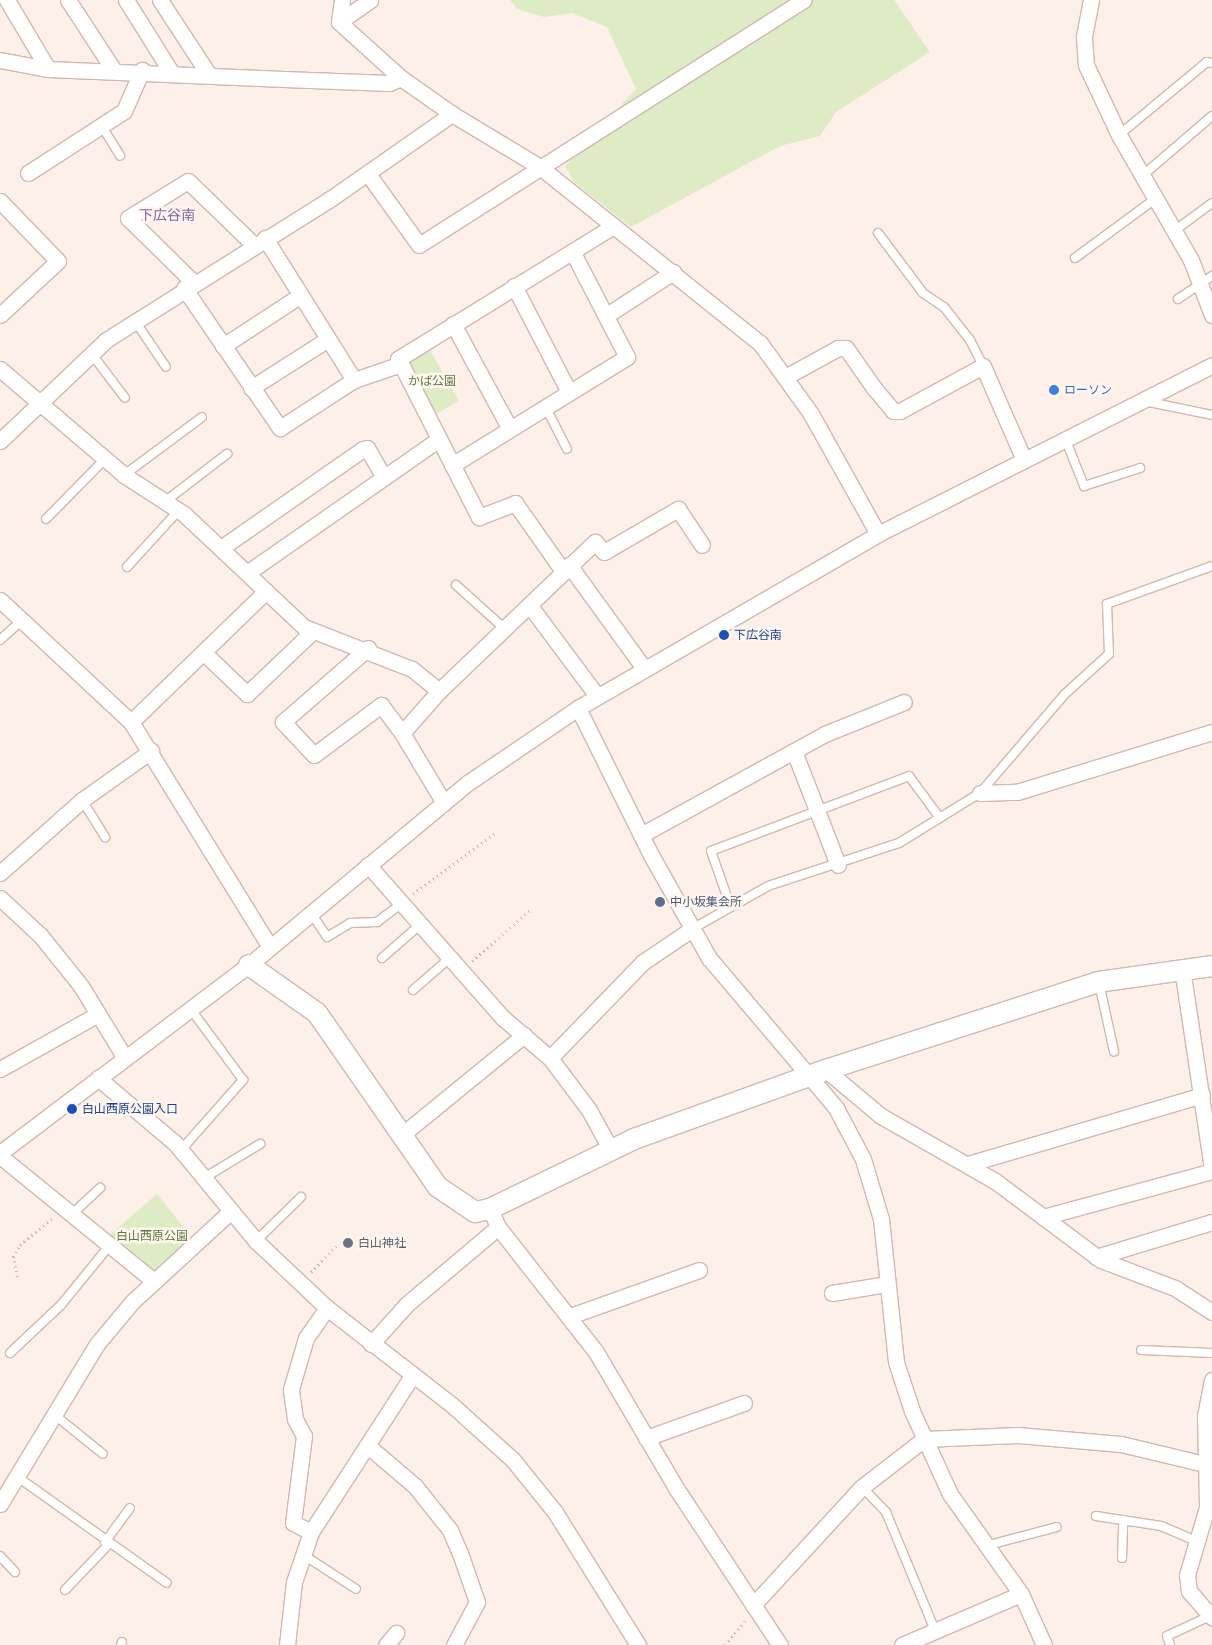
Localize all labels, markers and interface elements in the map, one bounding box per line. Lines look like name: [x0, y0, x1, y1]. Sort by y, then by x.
district label: 下広谷南: [139, 207, 195, 223]
park label: かば公園: [408, 374, 456, 388]
place label: ローソン: [1064, 383, 1112, 397]
marker: ローソン: [1048, 384, 1060, 396]
place label: 下広谷南: [734, 628, 782, 642]
marker: 下広谷南: [718, 629, 730, 641]
place label: 中小坂集会所: [670, 895, 742, 909]
marker: 中小坂集会所: [654, 896, 666, 908]
place label: 白山西原公園入口: [82, 1102, 178, 1116]
marker: 白山西原公園入口: [66, 1103, 78, 1115]
park label: 白山西原公園: [116, 1229, 188, 1243]
place label: 白山神社: [358, 1236, 406, 1250]
marker: 白山神社: [342, 1237, 354, 1249]

